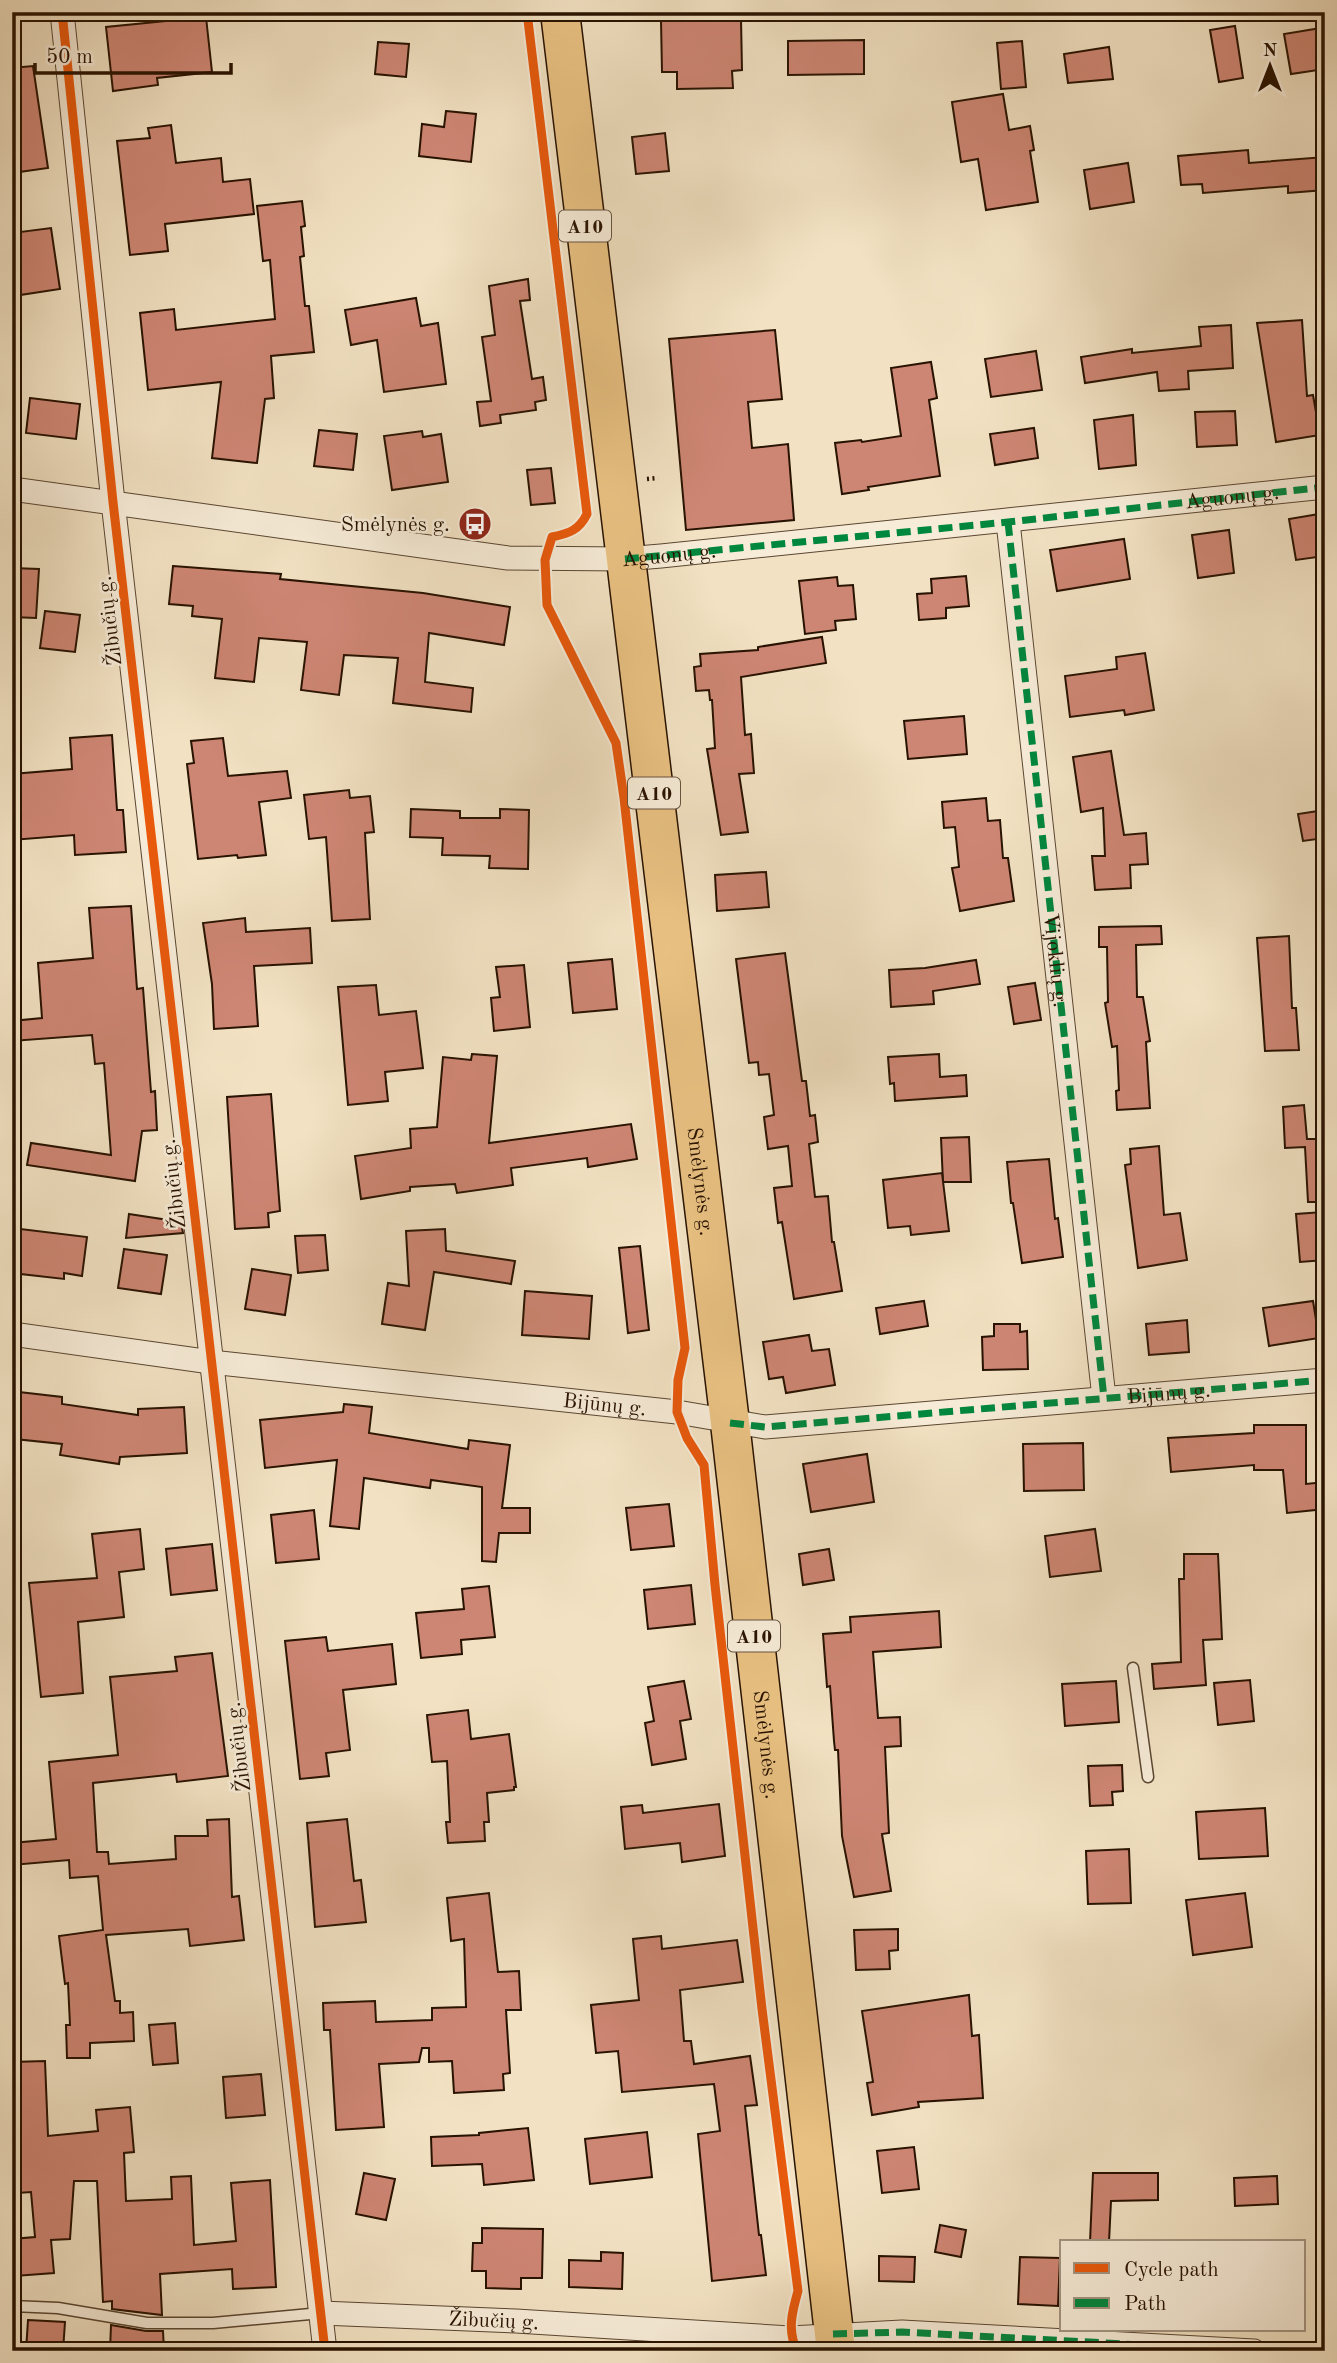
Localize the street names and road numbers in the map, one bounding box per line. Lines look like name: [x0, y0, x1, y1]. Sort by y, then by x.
road number: A10: [559, 210, 611, 242]
street label: Aguonų g.: [1184, 483, 1280, 513]
street label: Aguonų g.: [621, 541, 717, 571]
street label: Žibučių g.: [91, 575, 126, 667]
road number: A10: [628, 778, 680, 808]
street label: Vijoklių g.: [1039, 912, 1070, 1009]
street label: Smėlynės g.: [682, 1126, 716, 1237]
street label: Žibučių g.: [155, 1138, 190, 1230]
street label: Bijūnų g.: [1126, 1381, 1211, 1409]
street label: Bijūnų g.: [562, 1391, 647, 1421]
road number: A10: [728, 1620, 780, 1652]
street label: Smėlynės g.: [749, 1689, 782, 1800]
street label: Žibučių g.: [220, 1701, 255, 1793]
street label: Žibučių g.: [448, 2305, 540, 2334]

